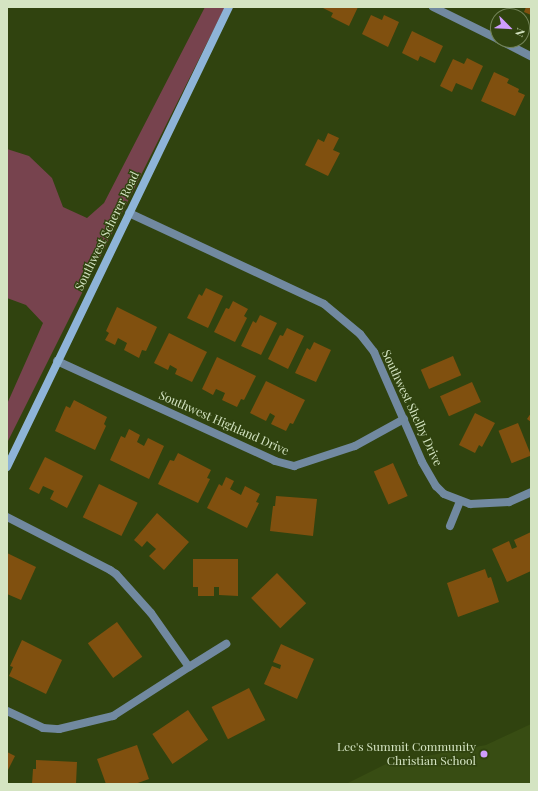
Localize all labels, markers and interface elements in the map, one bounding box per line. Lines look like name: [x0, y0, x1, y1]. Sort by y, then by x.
north arrow: [490, 8, 530, 48]
text: N: [512, 26, 529, 39]
street label: Southwest Scherer Road: [72, 169, 142, 293]
street label: Southwest Shelby Drive: [379, 347, 445, 469]
street label: Southwest Highland Drive: [157, 388, 291, 458]
place label: Lee's Summit Community Christian School: [337, 740, 476, 768]
marker: Lee's Summit Community Christian School: [479, 749, 489, 759]

